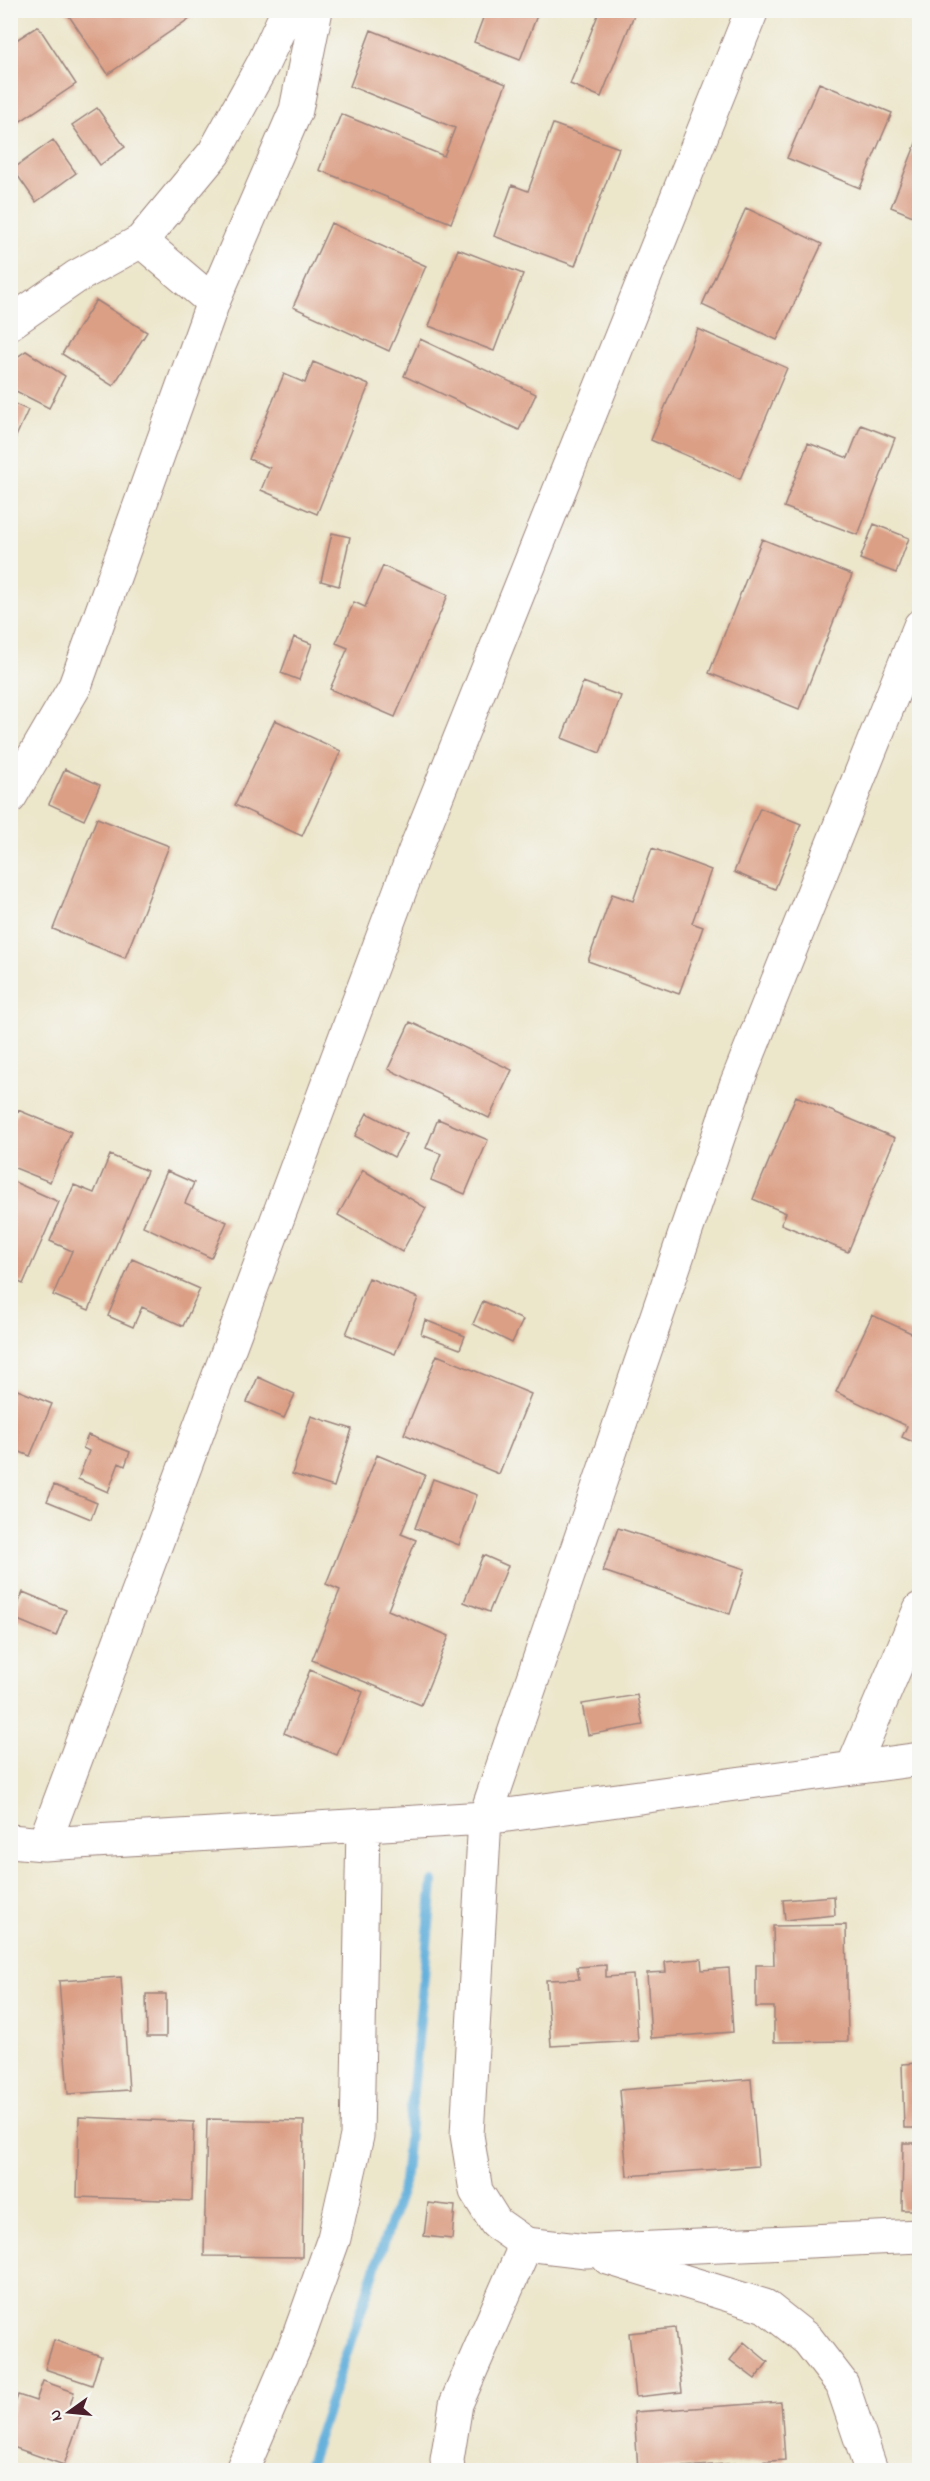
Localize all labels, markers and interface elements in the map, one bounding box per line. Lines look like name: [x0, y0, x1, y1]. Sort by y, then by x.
north arrow: [39, 2382, 99, 2442]
text: N: [43, 2407, 69, 2424]

